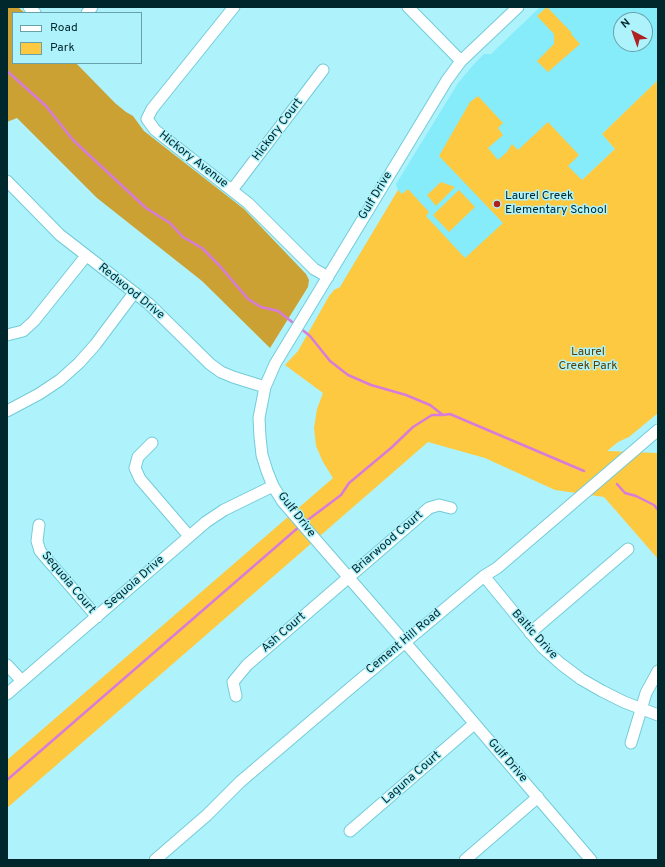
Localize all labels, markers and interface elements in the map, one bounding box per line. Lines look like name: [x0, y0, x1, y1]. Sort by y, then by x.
legend: [12, 12, 142, 64]
north arrow: [613, 12, 653, 52]
text: N: [618, 16, 633, 32]
text: Road: [50, 20, 78, 36]
text: Park: [50, 40, 75, 56]
street label: Hickory Court: [250, 96, 306, 164]
street label: Hickory Avenue: [155, 128, 231, 192]
street label: Gulf Drive: [356, 169, 396, 223]
place label: Laurel Creek Elementary School: [505, 190, 607, 218]
marker: Laurel Creek Elementary School: [492, 199, 502, 209]
street label: Redwood Drive: [95, 261, 167, 323]
park label: Laurel Creek Park: [558, 346, 618, 374]
street label: Gulf Drive: [274, 490, 318, 540]
street label: Briarwood Court: [350, 508, 426, 578]
street label: Sequoia Court: [38, 549, 98, 617]
street label: Sequoia Drive: [102, 553, 168, 613]
street label: Cement Hill Road: [364, 606, 444, 678]
street label: Baltic Drive: [508, 607, 560, 663]
street label: Ash Court: [259, 610, 309, 656]
street label: Gulf Drive: [484, 736, 530, 786]
street label: Laguna Court: [380, 748, 444, 808]

